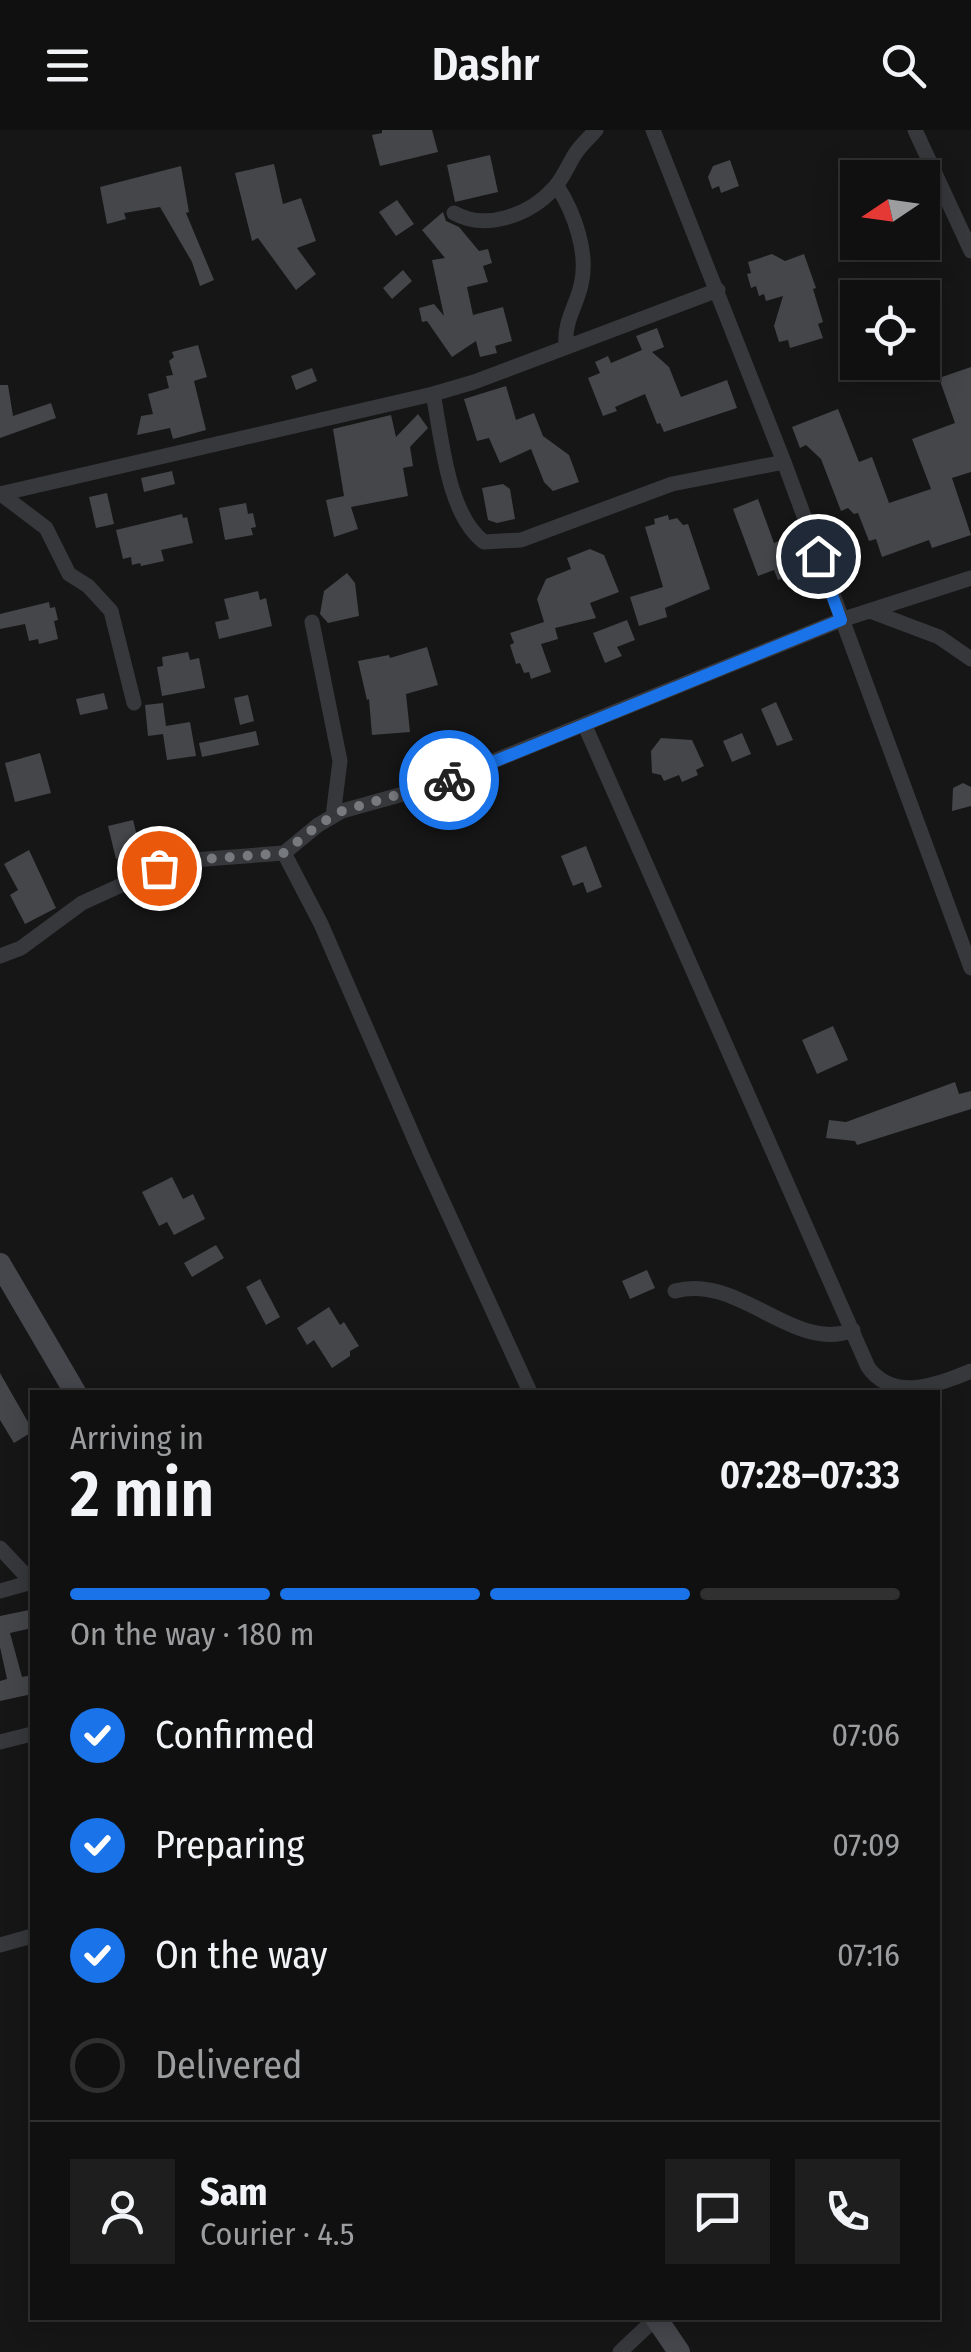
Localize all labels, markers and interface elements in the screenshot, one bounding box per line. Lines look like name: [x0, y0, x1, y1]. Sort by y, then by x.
icon: menu: [40, 38, 95, 93]
text: Dashr: [432, 38, 539, 92]
icon: search: [876, 38, 931, 93]
north arrow: [840, 160, 940, 260]
map controls: [840, 160, 940, 380]
button: locate: [840, 280, 940, 380]
pin: [776, 514, 861, 599]
icon: home: [791, 529, 846, 584]
courier: [399, 730, 499, 830]
icon: bike: [422, 753, 477, 808]
pin: [117, 826, 202, 911]
icon: bag: [132, 841, 187, 896]
text: Arriving in: [70, 1419, 204, 1457]
text: 07:28–07:33: [720, 1452, 900, 1498]
text: 2 min: [70, 1455, 214, 1533]
text: On the way · 180 m: [70, 1615, 314, 1653]
icon: check: [70, 1708, 125, 1763]
text: Confirmed: [155, 1712, 315, 1758]
text: 07:06: [832, 1716, 900, 1754]
icon: check: [70, 1818, 125, 1873]
text: Preparing: [155, 1822, 304, 1868]
text: 07:09: [832, 1826, 900, 1864]
icon: check: [70, 1928, 125, 1983]
text: On the way: [155, 1932, 327, 1978]
text: 07:16: [837, 1936, 900, 1974]
text: Delivered: [155, 2042, 302, 2088]
button: person: [70, 2159, 175, 2264]
button: chat: [665, 2159, 770, 2264]
button: phone: [795, 2159, 900, 2264]
text: Sam: [200, 2169, 268, 2215]
text: Courier · 4.5: [200, 2215, 355, 2253]

